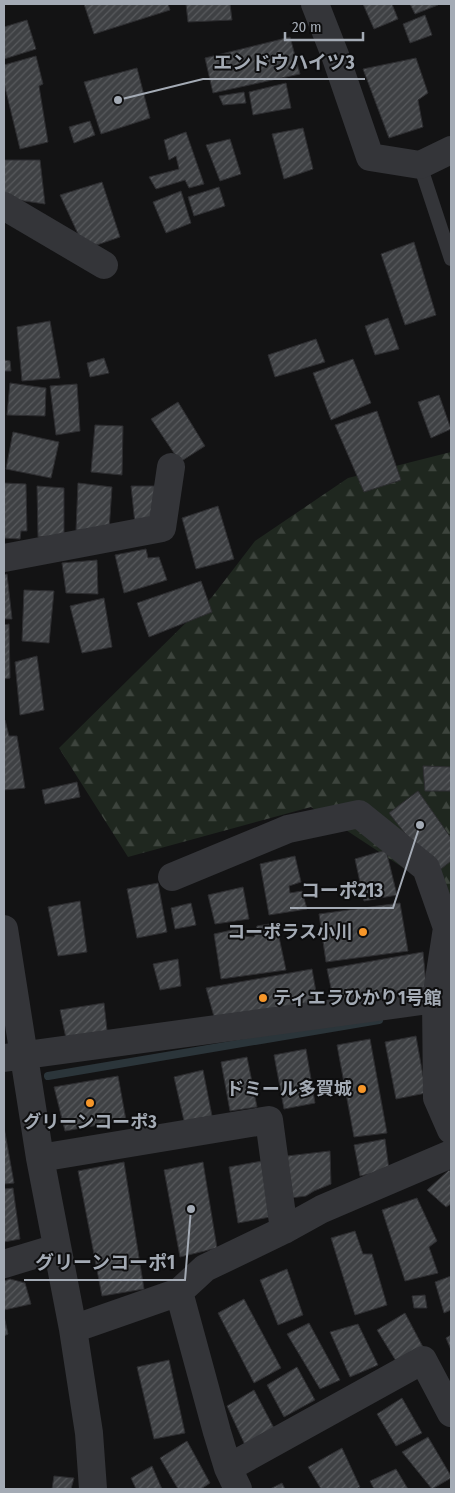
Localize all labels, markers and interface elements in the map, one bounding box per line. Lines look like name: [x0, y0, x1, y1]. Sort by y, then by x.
scale bar: [285, 10, 362, 42]
text: 20 m: [292, 18, 322, 36]
callout: エンドウハイツ3: [203, 45, 365, 79]
text: エンドウハイツ3: [213, 51, 355, 74]
callout: コーポ213: [290, 874, 393, 908]
text: コーポ213: [301, 879, 383, 902]
place label: コーポラス小川: [227, 921, 353, 943]
marker: コーポラス小川: [357, 926, 369, 938]
place label: ティエラひかり1号館: [273, 987, 442, 1009]
marker: ティエラひかり1号館: [257, 992, 269, 1004]
place label: ドミール多賀城: [226, 1078, 352, 1100]
marker: ドミール多賀城: [356, 1083, 368, 1095]
marker: グリーンコーポ3: [84, 1097, 96, 1109]
place label: グリーンコーポ3: [23, 1111, 157, 1133]
callout: グリーンコーポ1: [24, 1246, 185, 1280]
text: グリーンコーポ1: [35, 1251, 175, 1274]

